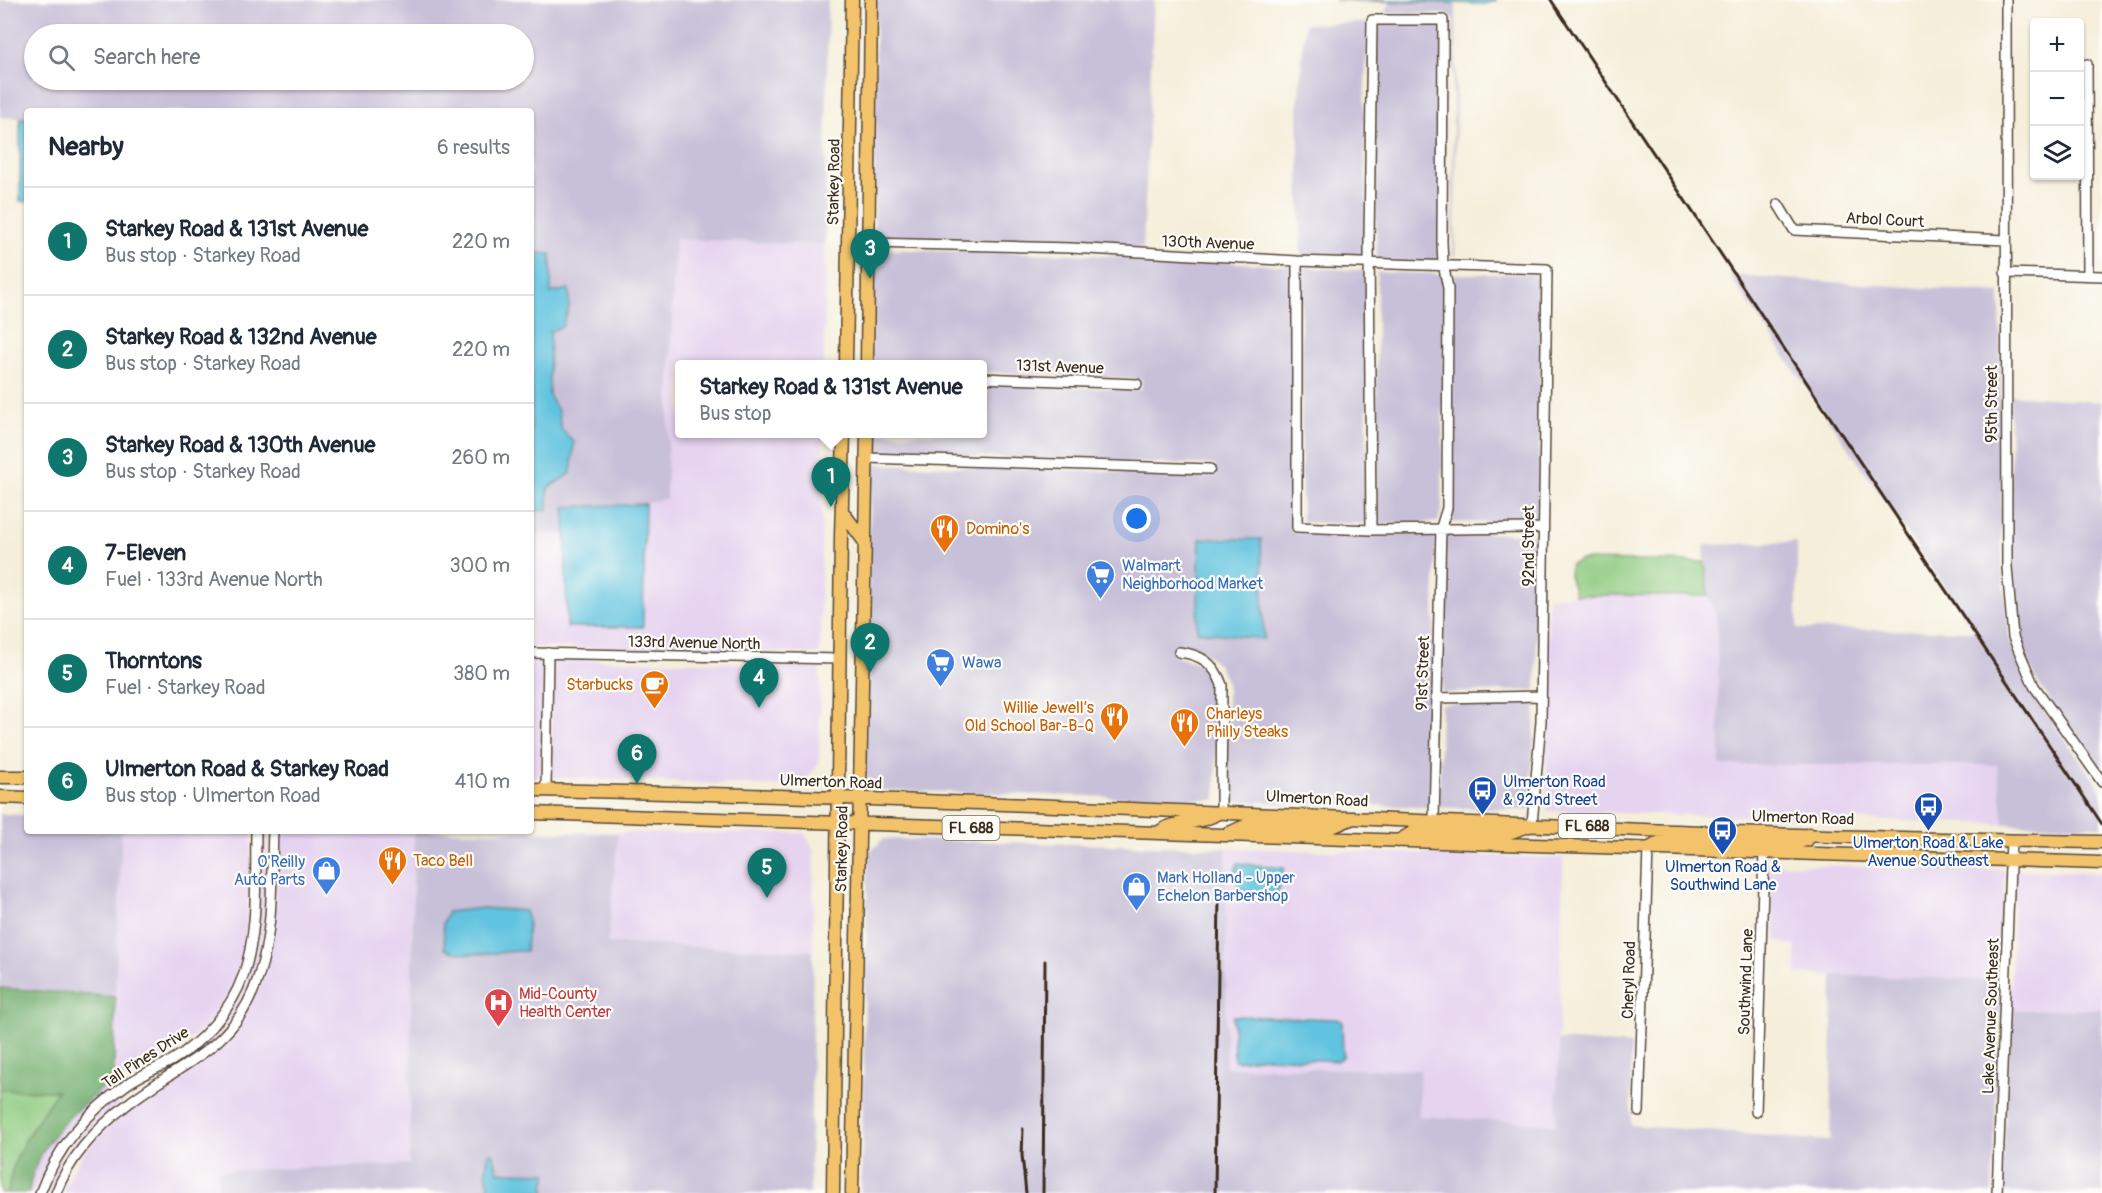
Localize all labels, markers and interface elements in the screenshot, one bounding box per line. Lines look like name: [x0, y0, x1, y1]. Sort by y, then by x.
map controls: [2030, 18, 2084, 180]
button: +: [2030, 18, 2084, 72]
search box: [24, 24, 534, 90]
icon: search: [45, 41, 78, 74]
text: Search here: [93, 43, 200, 71]
button: −: [2030, 72, 2084, 126]
button: layers: [2030, 126, 2084, 180]
text: Nearby: [48, 131, 124, 163]
text: 6 results: [437, 135, 510, 160]
street label: Starkey Road: [823, 138, 845, 226]
street label: Arbol Court: [1845, 208, 1925, 232]
text: Starkey Road & 131st Avenue: [105, 215, 368, 243]
text: 1: [64, 229, 71, 254]
text: 220 m: [452, 229, 510, 254]
pin: 3: [850, 230, 890, 279]
street label: 130th Avenue: [1161, 231, 1255, 255]
text: Bus stop · Starkey Road: [105, 243, 301, 268]
text: Starkey Road & 132nd Avenue: [105, 323, 377, 351]
text: 2: [62, 337, 73, 362]
text: 220 m: [452, 337, 510, 362]
text: Bus stop · Starkey Road: [105, 351, 301, 376]
street label: 131st Avenue: [1016, 355, 1104, 379]
popup: [675, 360, 987, 438]
street label: 95th Street: [1982, 365, 2002, 443]
text: Starkey Road & 131st Avenue: [699, 373, 963, 401]
text: Bus stop: [699, 401, 771, 426]
text: Starkey Road & 130th Avenue: [105, 431, 375, 459]
text: 3: [62, 445, 73, 470]
text: 260 m: [451, 445, 510, 470]
pin: 1: [812, 458, 850, 507]
text: Bus stop · Starkey Road: [105, 459, 301, 484]
your location: [1122, 504, 1151, 533]
street label: 92nd Street: [1519, 505, 1539, 586]
restaurant icon: Domino's: [929, 512, 961, 554]
place label: Domino's: [966, 519, 1029, 539]
text: 7-Eleven: [105, 539, 186, 567]
text: 4: [62, 553, 73, 578]
text: 300 m: [449, 553, 510, 578]
place label: Walmart Neighborhood Market: [1122, 556, 1264, 594]
supermarket icon: Walmart Neighborhood Market: [1085, 558, 1117, 600]
text: Fuel · 133rd Avenue North: [105, 567, 323, 592]
pin: 2: [850, 624, 890, 673]
street label: 133rd Avenue North: [628, 632, 760, 654]
street label: 91st Street: [1412, 635, 1434, 711]
supermarket icon: Wawa: [925, 646, 957, 688]
text: Thorntons: [105, 647, 202, 675]
place label: Wawa: [962, 653, 1001, 673]
pin: 4: [740, 658, 778, 708]
text: 5: [62, 661, 73, 686]
text: 380 m: [453, 661, 510, 686]
cafe icon: Starbucks: [638, 668, 670, 710]
text: Fuel · Starkey Road: [105, 675, 266, 700]
place label: Starbucks: [566, 675, 633, 695]
place label: Willie Jewell’s Old School Bar-B-Q: [965, 698, 1094, 736]
restaurant icon: Willie Jewell’s Old School Bar-B-Q: [1099, 700, 1131, 742]
place label: Charleys Philly Steaks: [1206, 704, 1288, 742]
restaurant icon: Charleys Philly Steaks: [1169, 706, 1201, 748]
pin: 6: [618, 734, 656, 784]
text: Ulmerton Road & Starkey Road: [105, 755, 389, 783]
text: 6: [62, 769, 73, 794]
text: 410 m: [455, 769, 510, 794]
street label: Ulmerton Road: [779, 770, 883, 794]
place label: Ulmerton Road & 92nd Street: [1503, 772, 1606, 810]
bus stop icon: Ulmerton Road & 92nd Street: [1466, 774, 1498, 816]
text: Bus stop · Ulmerton Road: [105, 783, 321, 808]
street label: Ulmerton Road: [1265, 786, 1369, 812]
bus stop icon: Ulmerton Road & Lake Avenue Southeast: [1912, 790, 1944, 832]
street label: Starkey Road: [831, 805, 853, 893]
street label: Ulmerton Road: [1751, 806, 1855, 830]
road number: FL 688: [1558, 814, 1616, 838]
bus stop icon: Ulmerton Road & Southwind Lane: [1707, 814, 1739, 856]
road number: FL 688: [942, 816, 1000, 840]
place label: Ulmerton Road & Lake Avenue Southeast: [1853, 833, 2003, 871]
restaurant icon: Taco Bell: [376, 844, 408, 886]
pin: 5: [748, 848, 786, 898]
place label: Taco Bell: [413, 851, 473, 871]
place label: O'Reilly Auto Parts: [234, 852, 305, 890]
shop icon: O'Reilly Auto Parts: [310, 854, 342, 896]
place label: Ulmerton Road & Southwind Lane: [1665, 857, 1781, 895]
place label: Mark Holland - Upper Echelon Barbershop: [1157, 868, 1295, 906]
shop icon: Mark Holland - Upper Echelon Barbershop: [1120, 870, 1152, 912]
street label: Southwind Lane: [1734, 928, 1758, 1036]
street label: Lake Avenue Southeast: [1978, 937, 2004, 1094]
street label: Cheryl Road: [1618, 941, 1640, 1019]
place label: Mid-County Health Center: [519, 984, 612, 1022]
hospital icon: Mid-County Health Center: [482, 986, 514, 1028]
street label: Tall Pines Drive: [98, 1022, 193, 1093]

